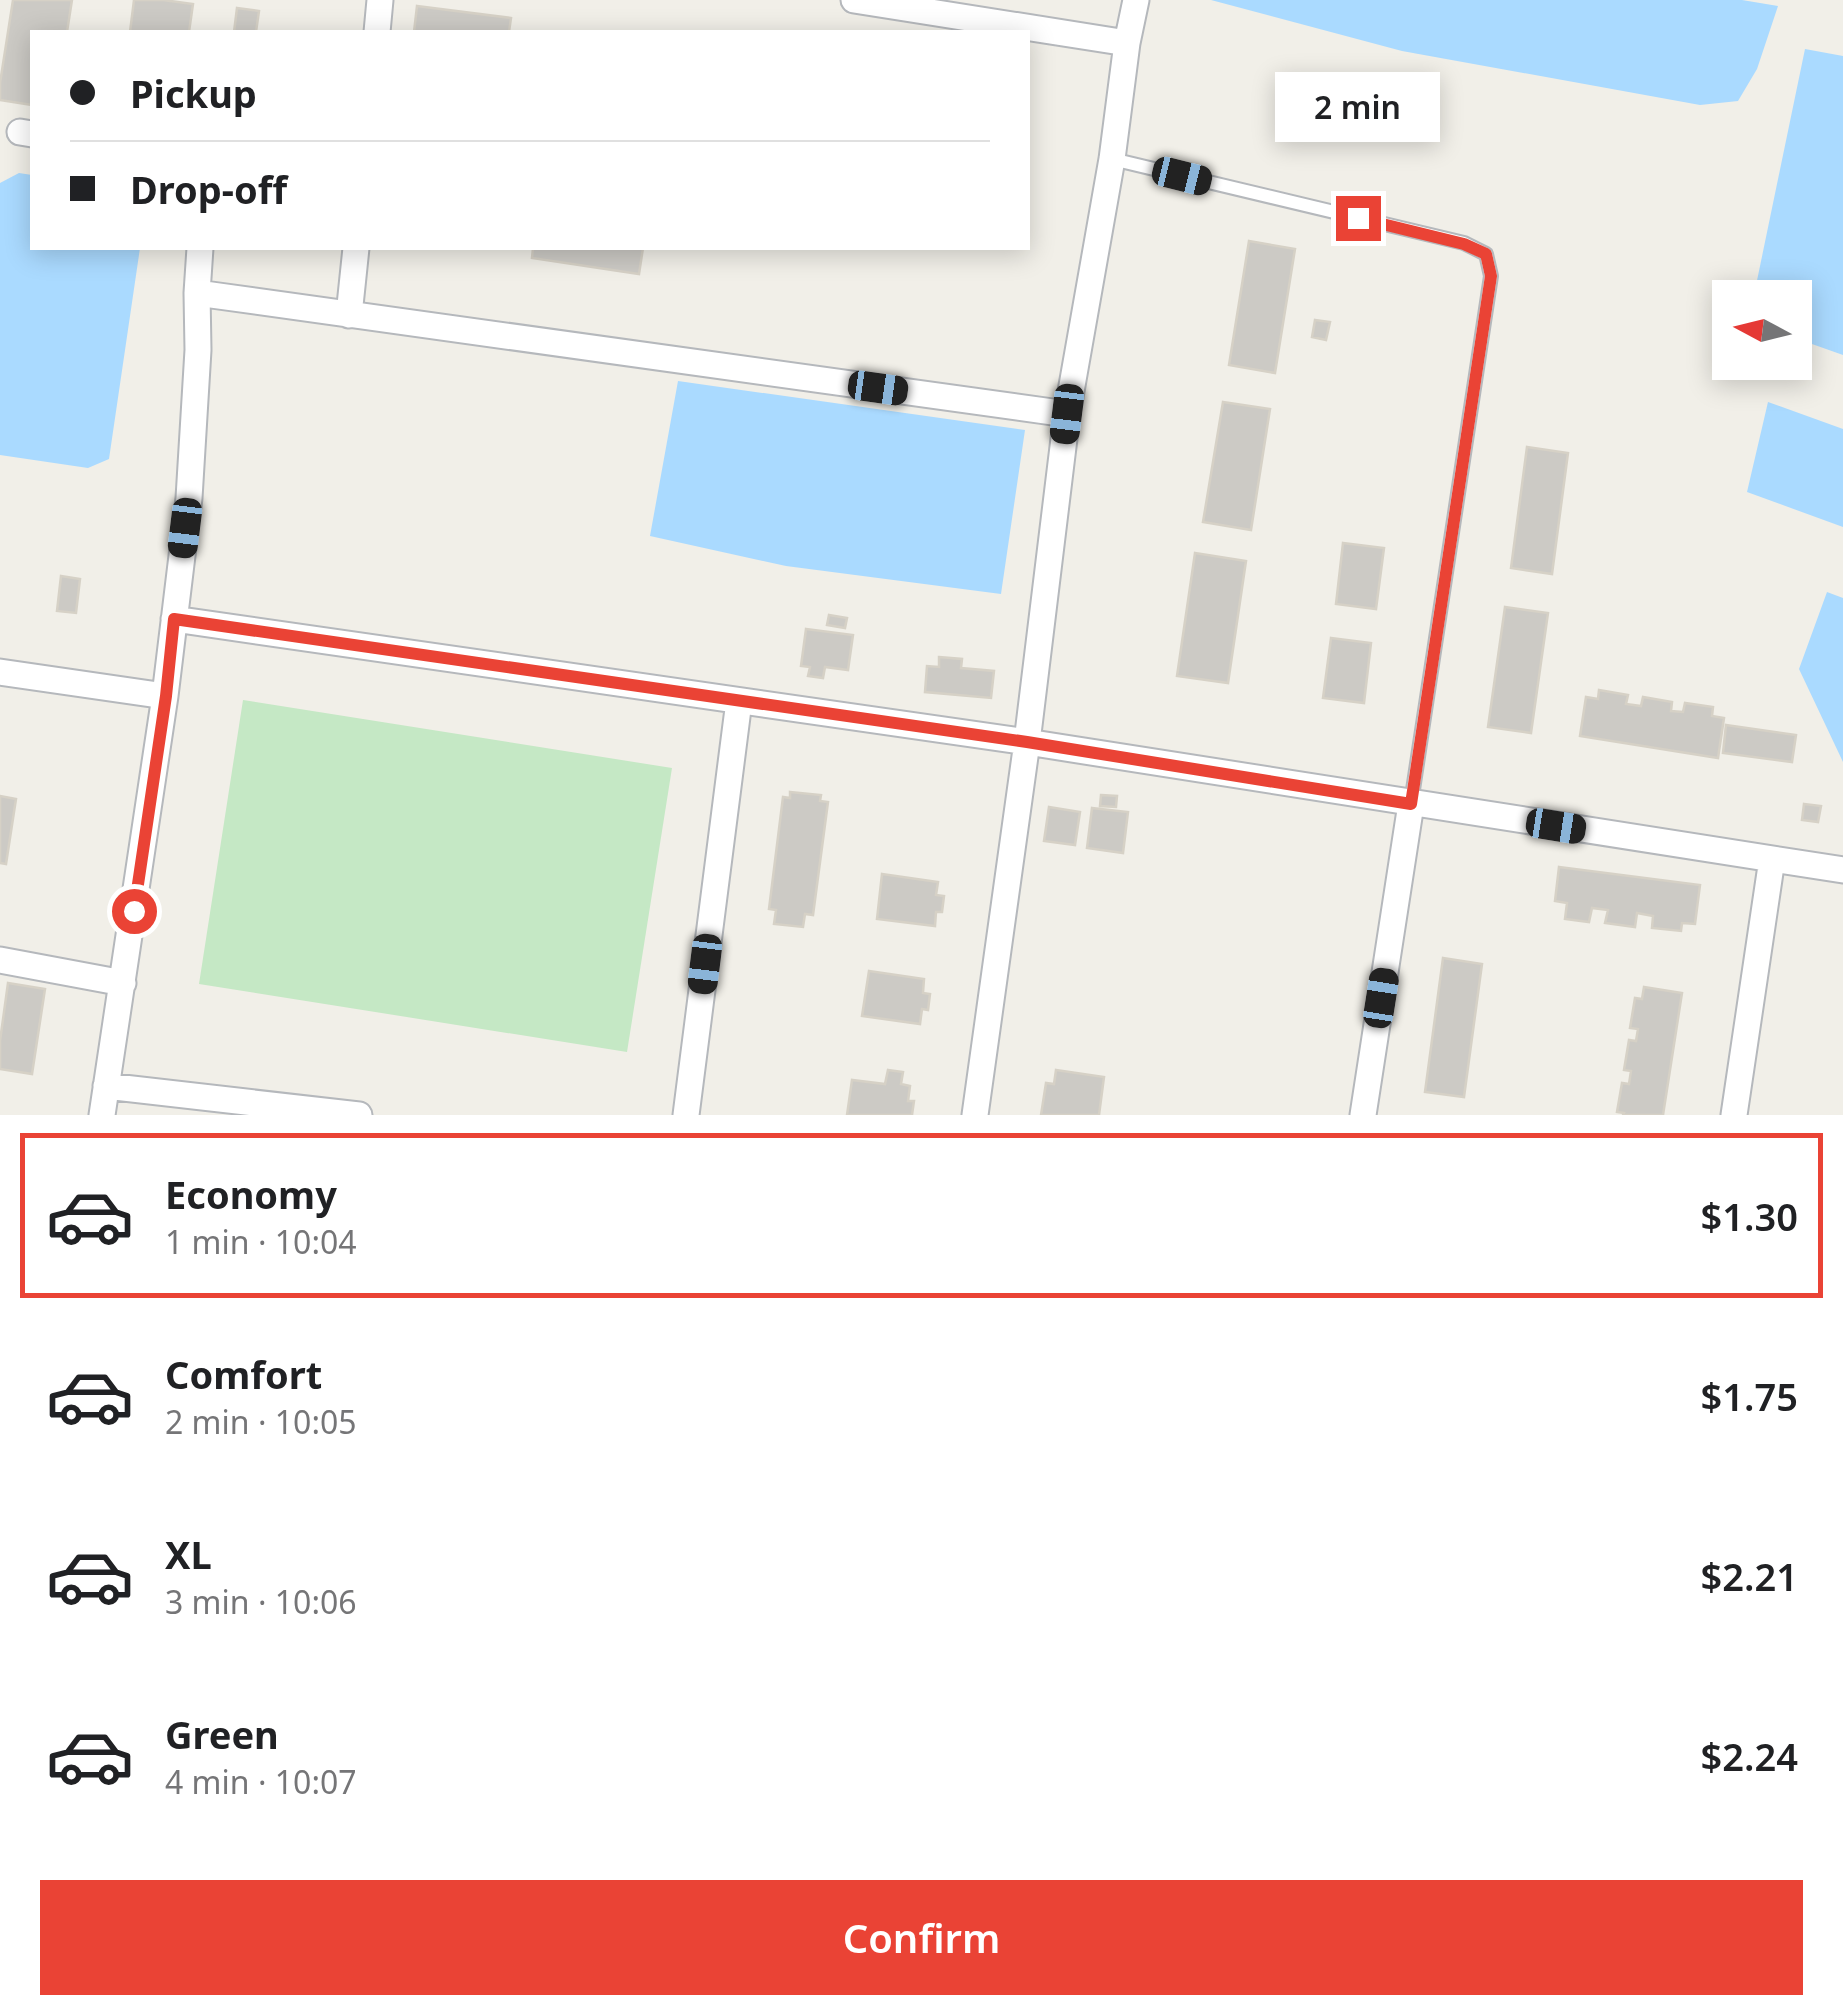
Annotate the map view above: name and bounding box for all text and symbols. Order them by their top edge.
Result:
text: Pickup [130,67,257,119]
callout: 2 min [1276,73,1440,143]
text: 2 min [1314,85,1401,128]
car [1149,154,1215,198]
text: Drop-off [130,163,287,215]
route end [1336,196,1381,241]
north arrow [1712,280,1812,380]
map controls [1712,280,1812,380]
car [846,369,910,407]
car [1048,382,1086,446]
car [166,496,204,560]
car [1524,806,1588,846]
route start [112,889,157,934]
car [686,932,724,996]
car [1361,966,1401,1030]
text: Economy [165,1168,337,1220]
icon: car [45,1171,135,1261]
text: $1.30 [1701,1190,1798,1242]
text: 1 min · 10:04 [165,1220,357,1263]
text: Comfort [165,1348,322,1400]
icon: car [45,1351,135,1441]
text: $1.75 [1701,1370,1798,1422]
text: 2 min · 10:05 [165,1400,357,1443]
text: XL [165,1528,212,1580]
icon: car [45,1531,135,1621]
text: $2.21 [1701,1550,1798,1602]
text: 3 min · 10:06 [165,1580,357,1623]
text: Green [165,1708,279,1760]
icon: car [45,1711,135,1801]
text: $2.24 [1701,1730,1798,1782]
text: 4 min · 10:07 [165,1760,357,1803]
button: Confirm [40,1880,1803,1995]

